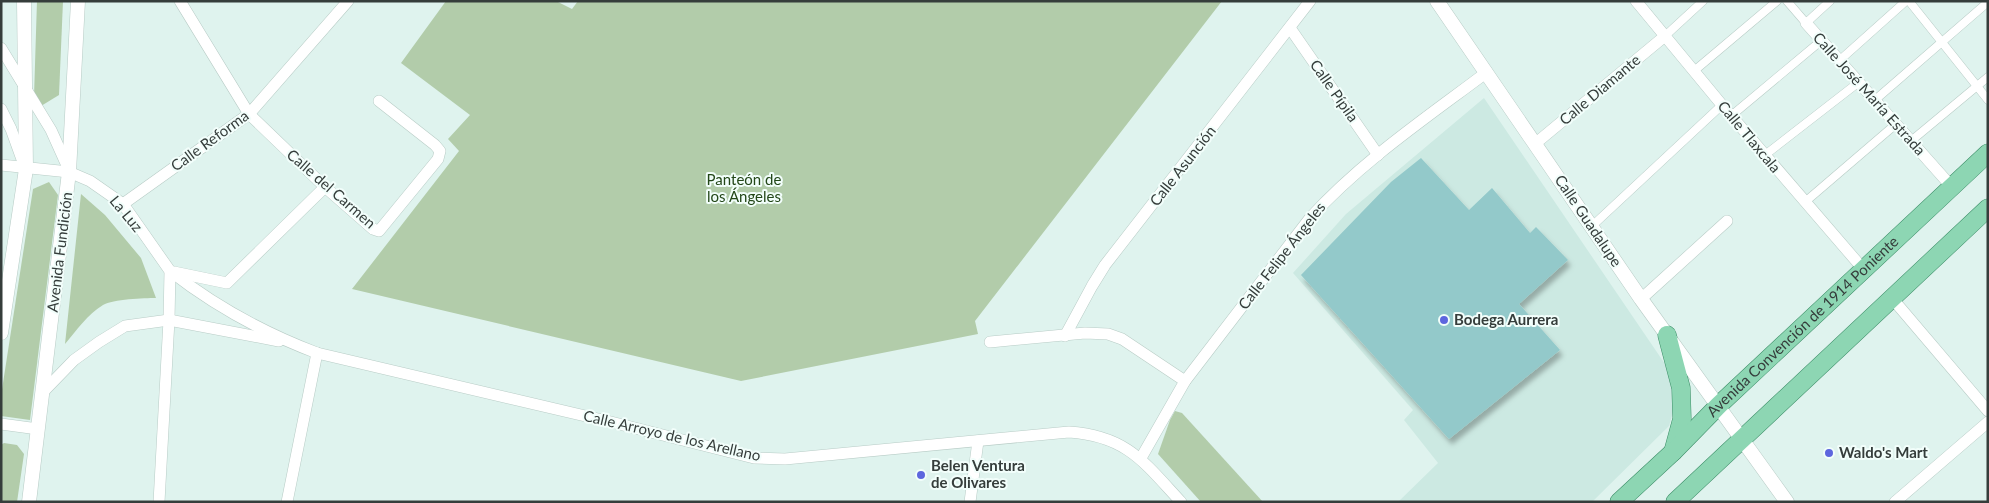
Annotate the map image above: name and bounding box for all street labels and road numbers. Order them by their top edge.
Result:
street label: Calle José María Estrada [1810,28,1930,159]
street label: Calle Diamante [1555,50,1643,128]
street label: Calle Pípila [1307,56,1363,125]
street label: Calle Tlaxcala [1714,97,1785,176]
street label: Calle Reforma [167,106,252,174]
street label: Calle Asunción [1145,122,1219,209]
street label: Calle del Carmen [284,145,380,232]
street label: Calle Guadalupe [1551,171,1626,270]
street label: Avenida Fundición [43,191,75,313]
street label: La Luz [107,192,147,235]
street label: Calle Felipe Ángeles [1234,198,1329,313]
street label: Avenida Convención de 1914 Poniente [1702,232,1902,420]
street label: Calle Arroyo de los Arellano [582,406,763,464]

